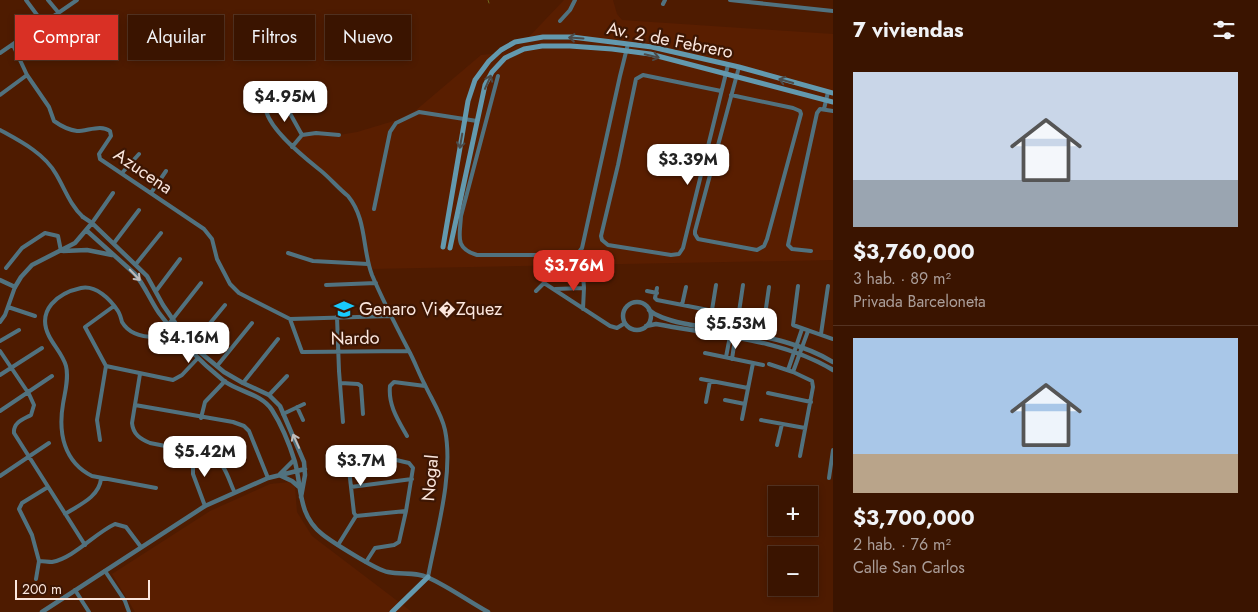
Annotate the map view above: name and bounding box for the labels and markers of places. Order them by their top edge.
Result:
pin: $4.95M [244,80,326,123]
pin: $3.39M [647,144,729,186]
pin: $3.76M [533,250,615,292]
place label: Genaro Vi�Zquez [359,296,503,322]
school or university icon: Genaro Vi�Zquez [333,298,355,320]
pin: $5.53M [695,308,777,350]
pin: $4.16M [148,322,230,364]
pin: $5.42M [164,436,246,478]
pin: $3.7M [326,444,396,487]

